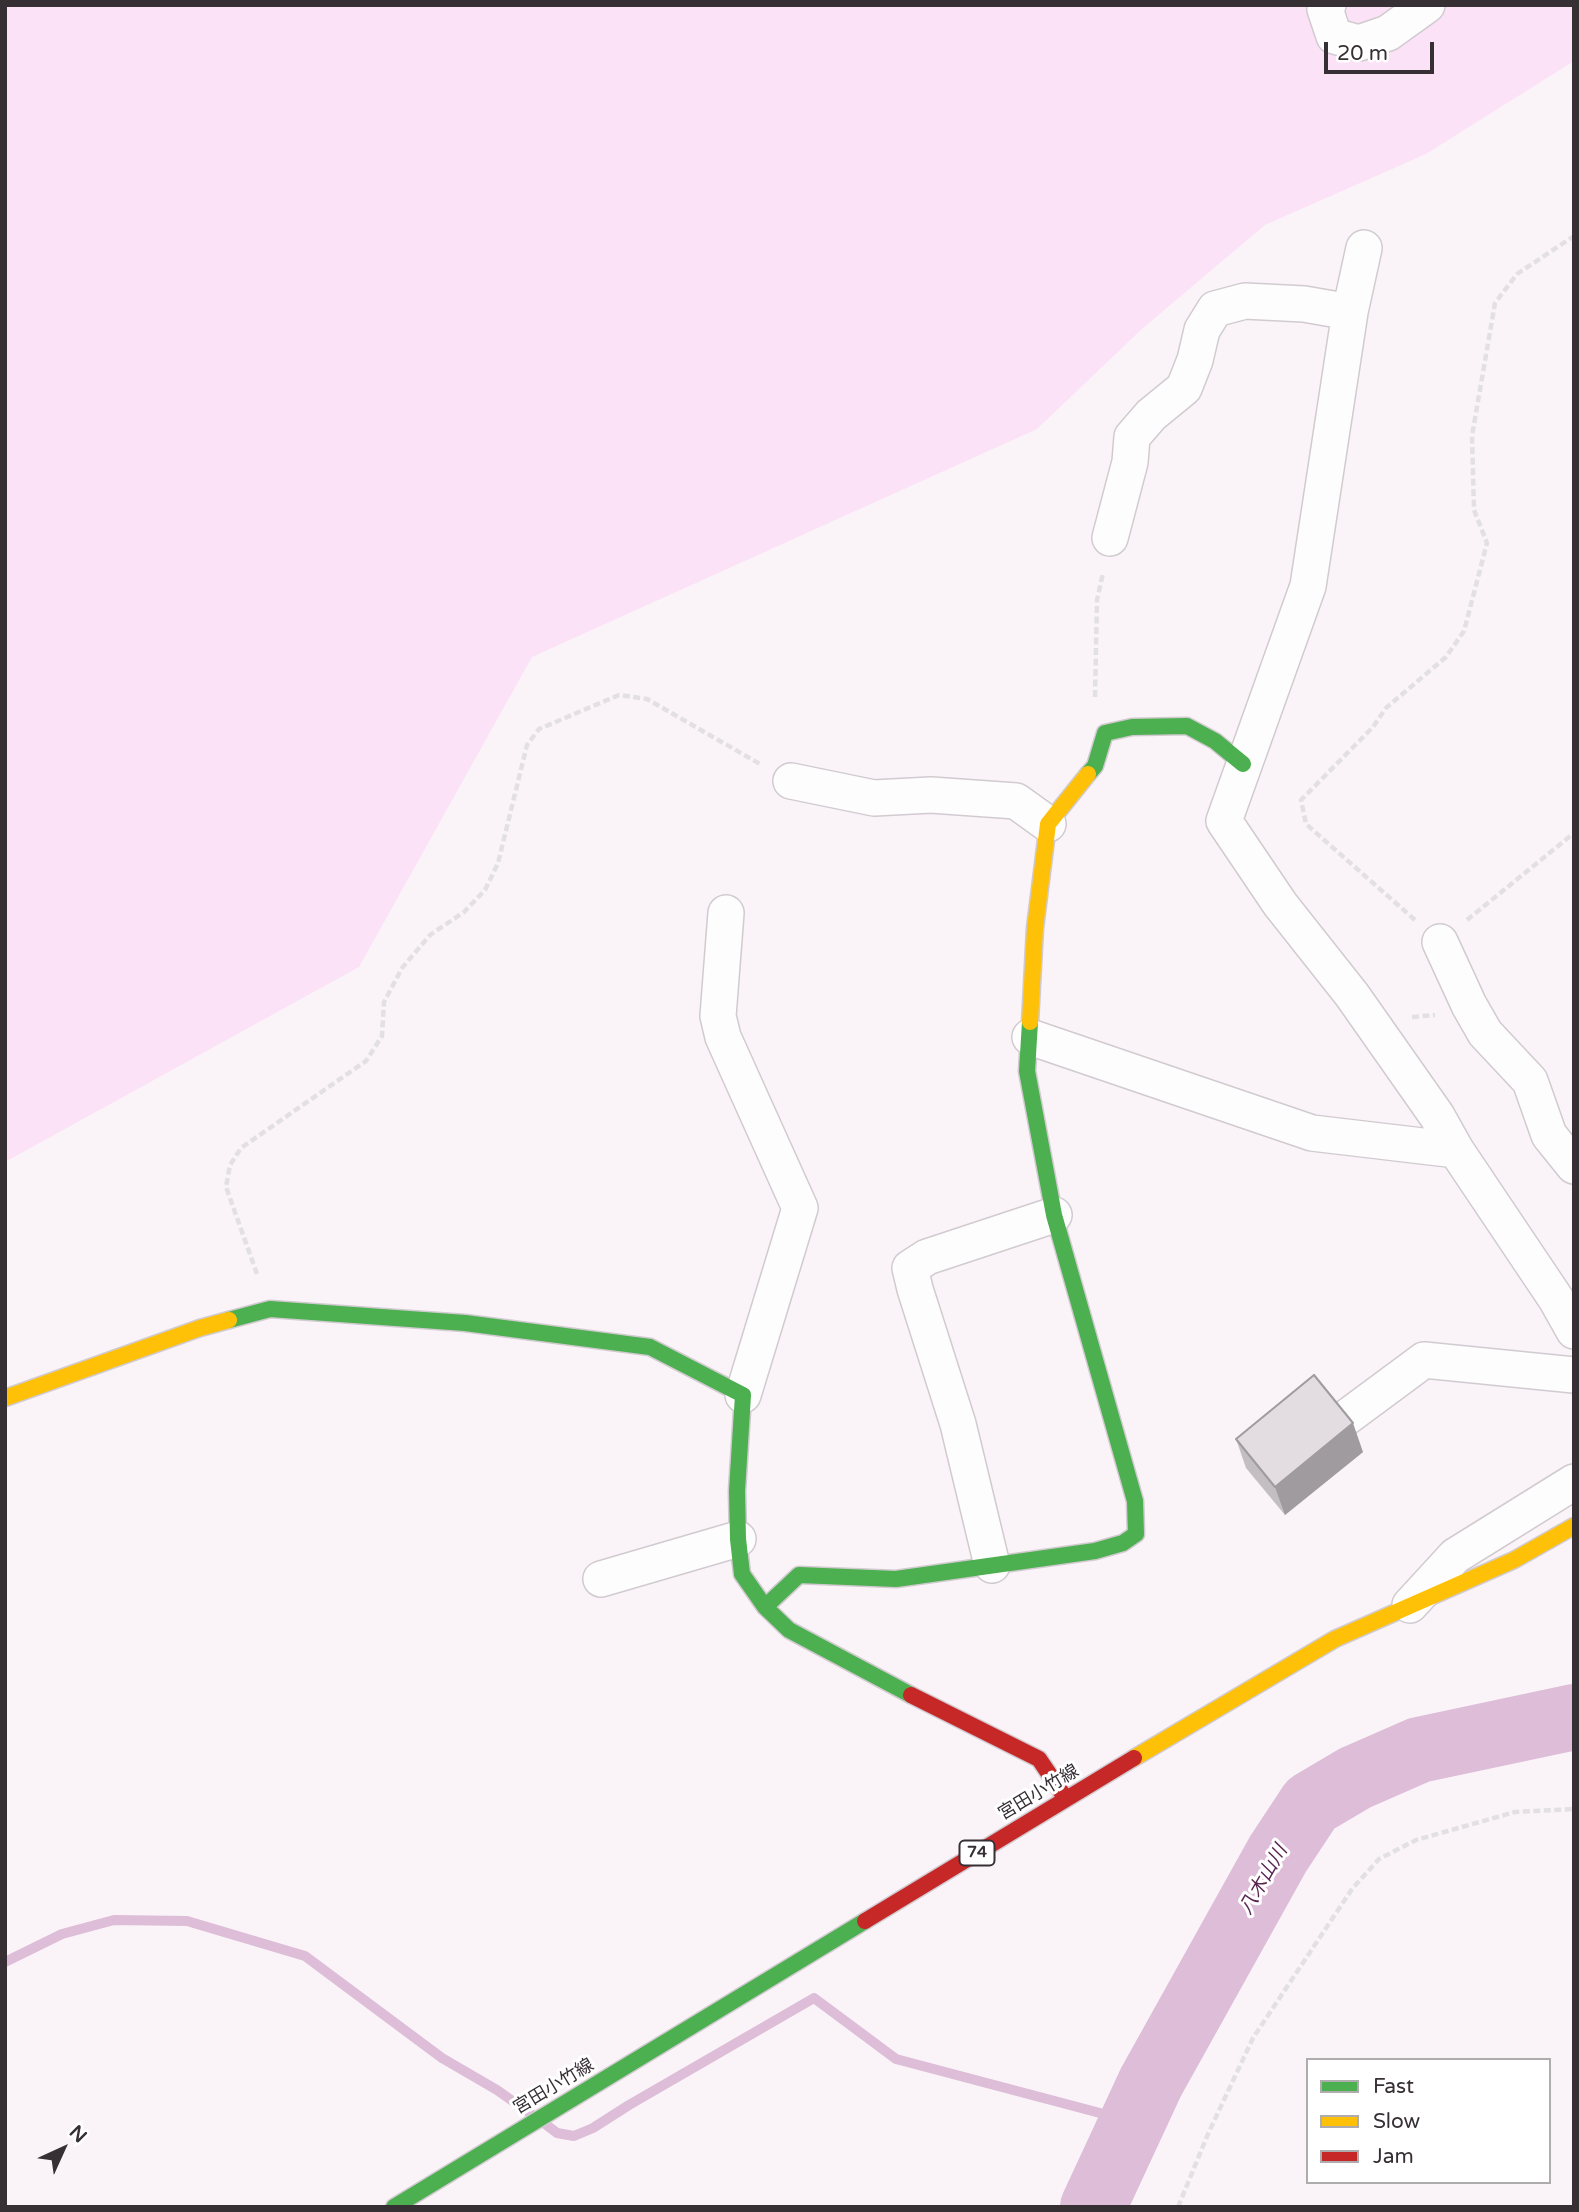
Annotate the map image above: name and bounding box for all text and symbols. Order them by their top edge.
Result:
scale bar [1327,28,1437,72]
text: 20 m [1337,41,1388,66]
street label: 宮田小竹線 [995,1761,1083,1825]
road number: 74 [960,1840,995,1866]
water label: 八木山川 [1235,1841,1293,1919]
street label: 宮田小竹線 [510,2055,598,2119]
legend [1306,2058,1551,2184]
text: Fast [1373,2074,1414,2099]
text: Slow [1373,2109,1420,2134]
north arrow [28,2114,98,2184]
text: N [65,2121,91,2147]
text: Jam [1373,2144,1414,2169]

